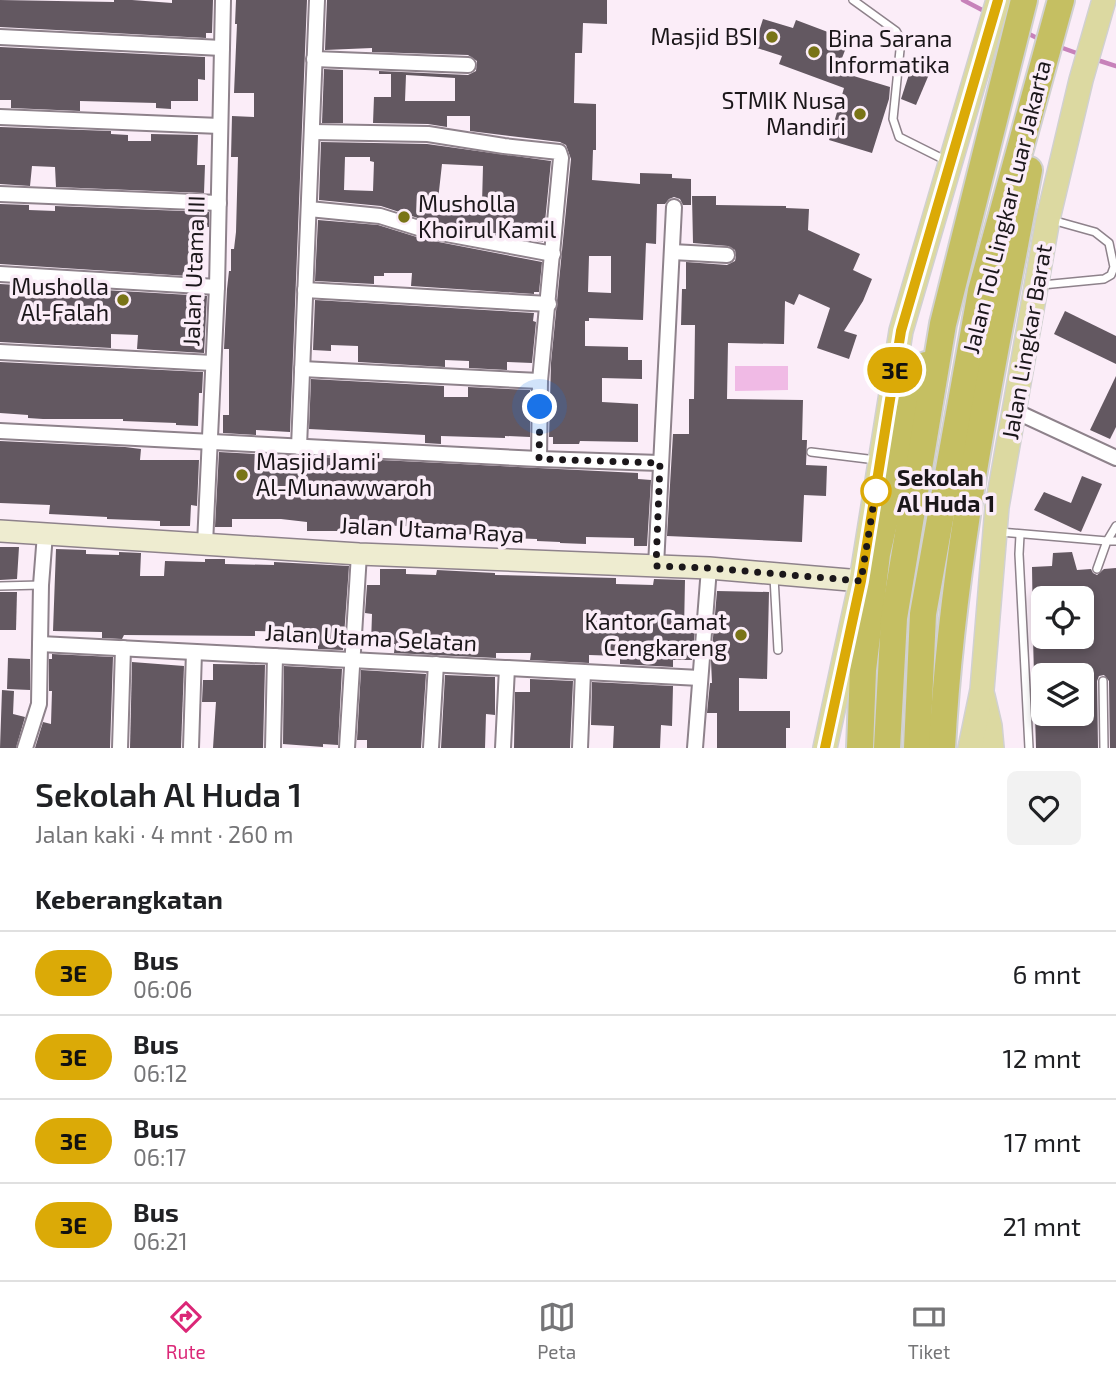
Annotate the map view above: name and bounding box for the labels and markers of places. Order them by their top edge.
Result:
place label: Masjid BSI [651,22,758,50]
place label: Bina Sarana Informatika [828,24,952,78]
marker: Masjid BSI [764,29,780,45]
marker: Bina Sarana Informatika [806,44,822,60]
place label: STMIK Nusa Mandiri [721,86,846,140]
marker: STMIK Nusa Mandiri [852,106,868,122]
place label: Musholla Khoirul Kamil [418,189,557,243]
marker: Musholla Khoirul Kamil [396,209,412,225]
place label: Musholla Al-Falah [11,272,109,326]
marker: Musholla Al-Falah [115,292,131,308]
place label: Masjid Jami' Al-Munawwaroh [256,447,432,501]
place label: Sekolah Al Huda 1 [897,463,995,517]
marker: Masjid Jami' Al-Munawwaroh [234,467,250,483]
marker: Sekolah Al Huda 1 [861,476,891,506]
place label: Kantor Camat Cengkareng [584,607,727,661]
marker: Kantor Camat Cengkareng [733,627,749,643]

